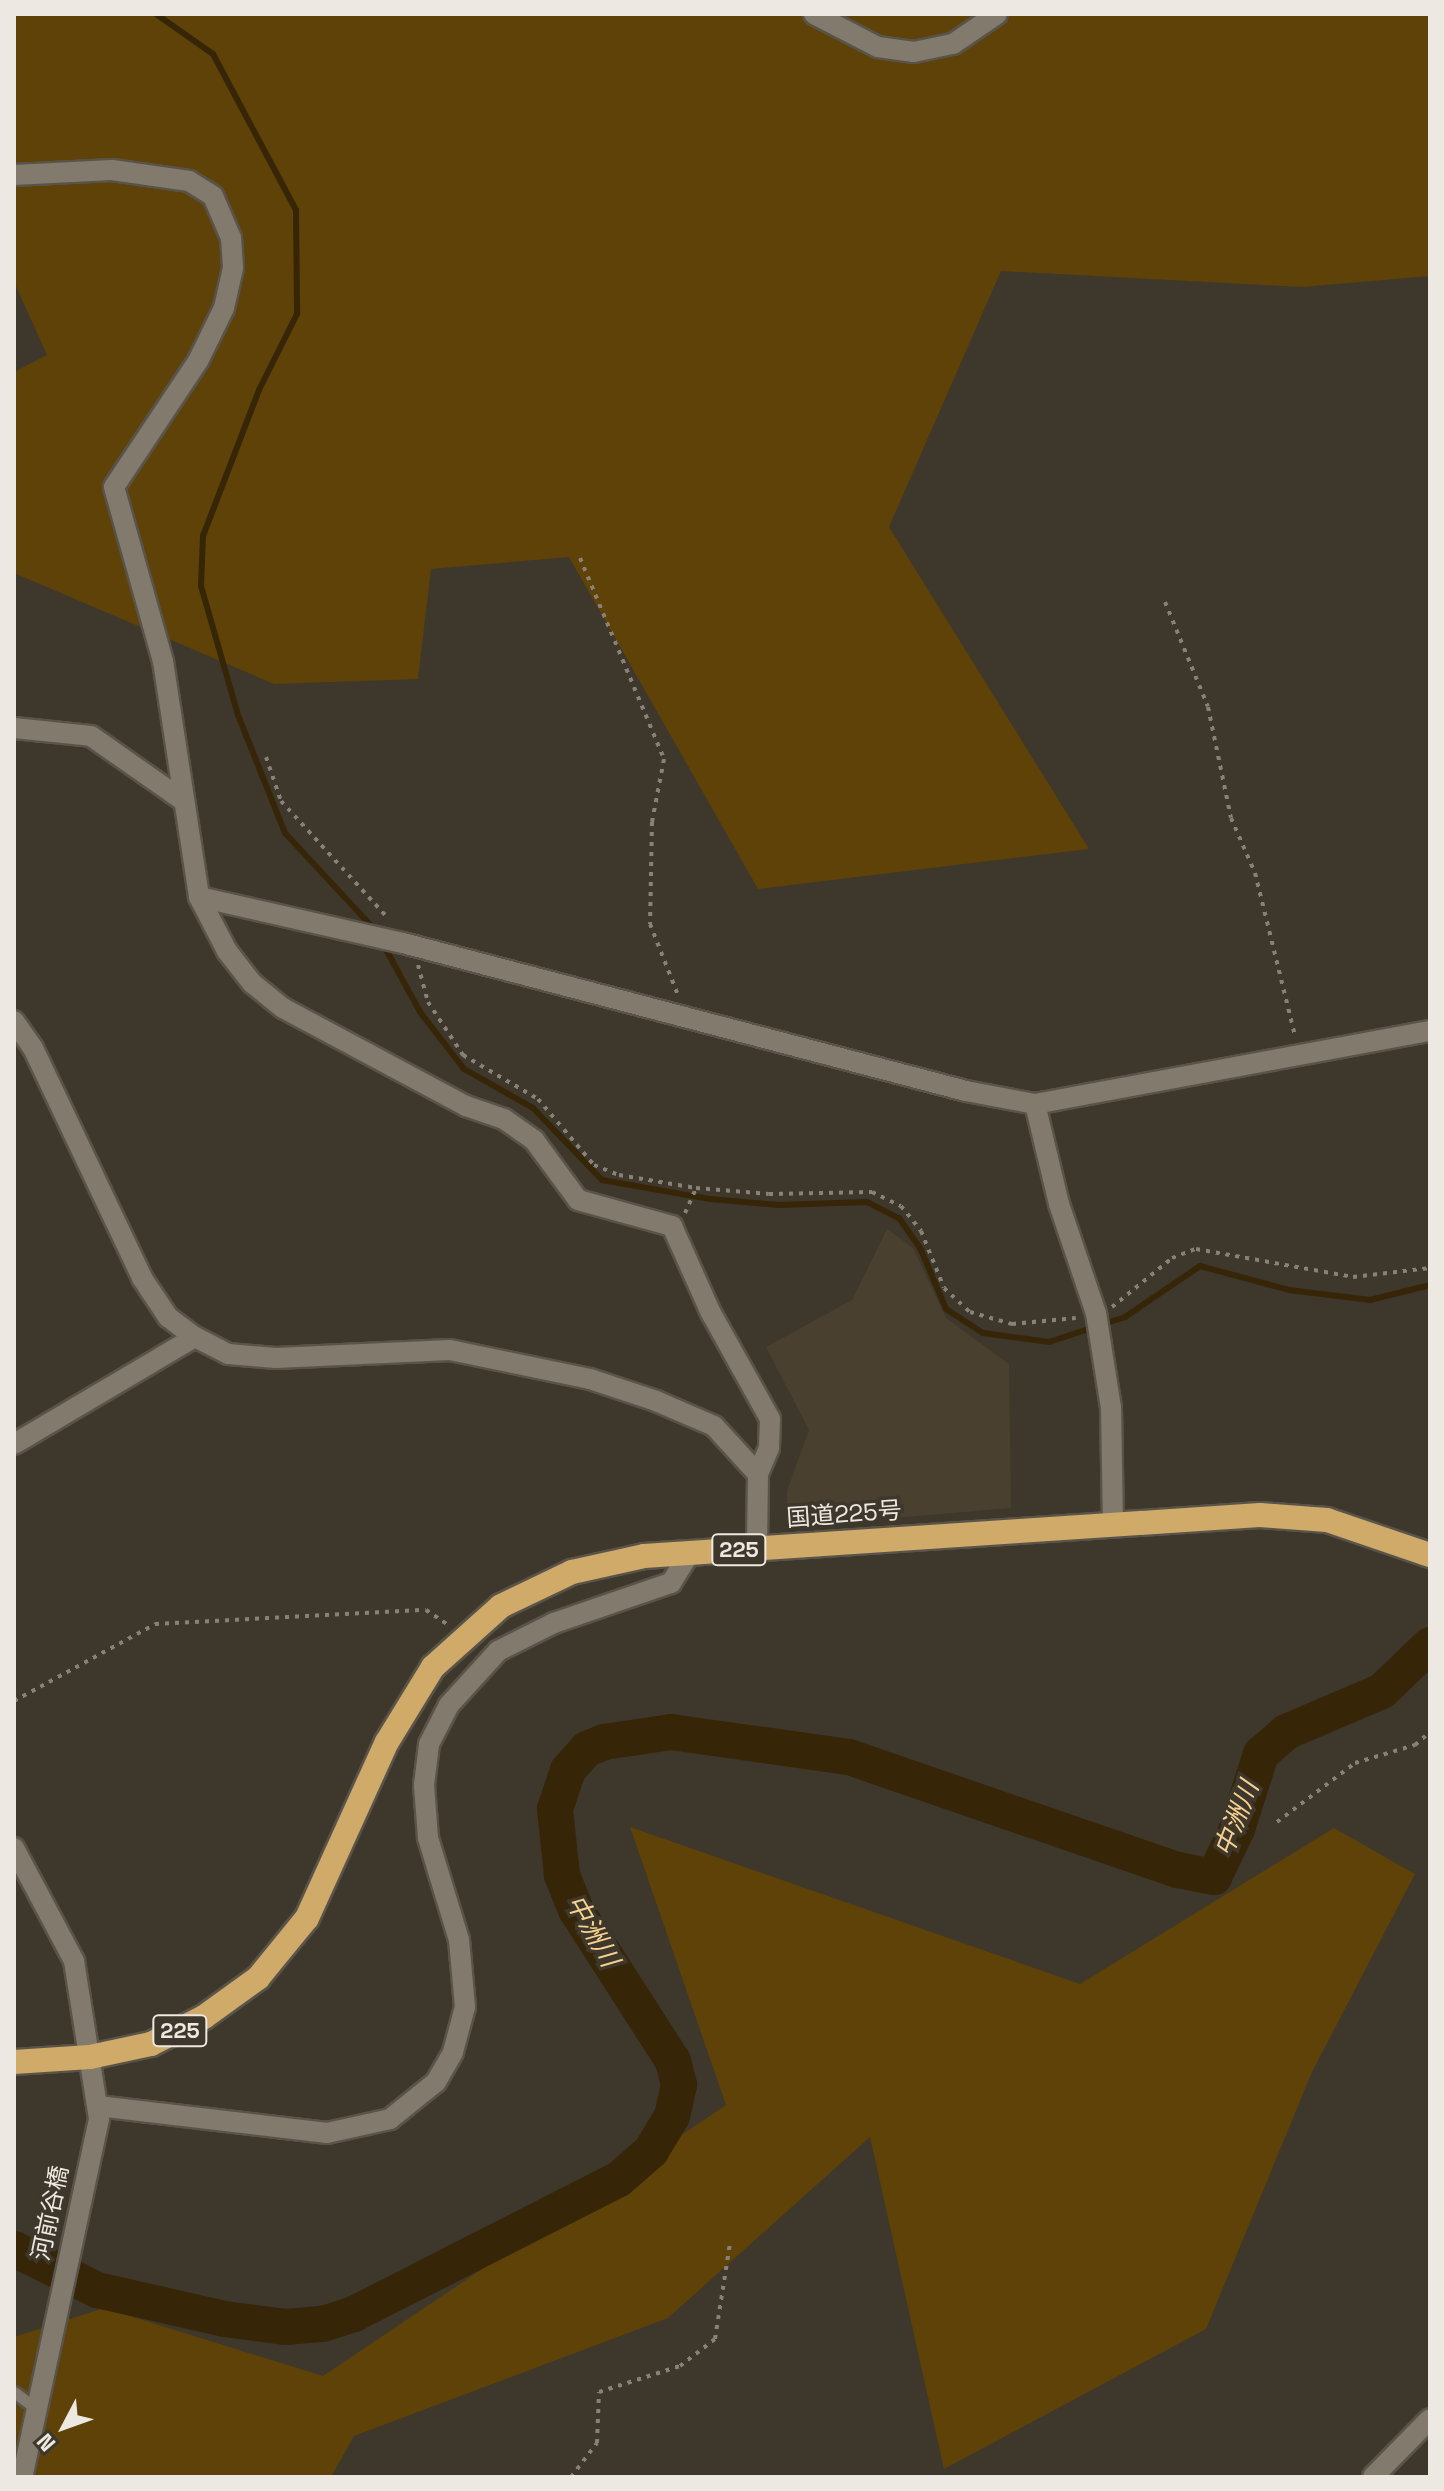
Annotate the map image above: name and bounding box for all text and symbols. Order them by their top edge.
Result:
street label: 国道225号 [785,1496,903,1532]
road number: 225 [711,1532,767,1568]
water label: 中洲川 [1208,1777,1266,1861]
water label: 中洲川 [559,1889,625,1973]
road number: 225 [152,2013,208,2049]
street label: 河前谷橋 [26,2163,74,2263]
north arrow [24,2387,104,2467]
text: N [30,2428,61,2457]

